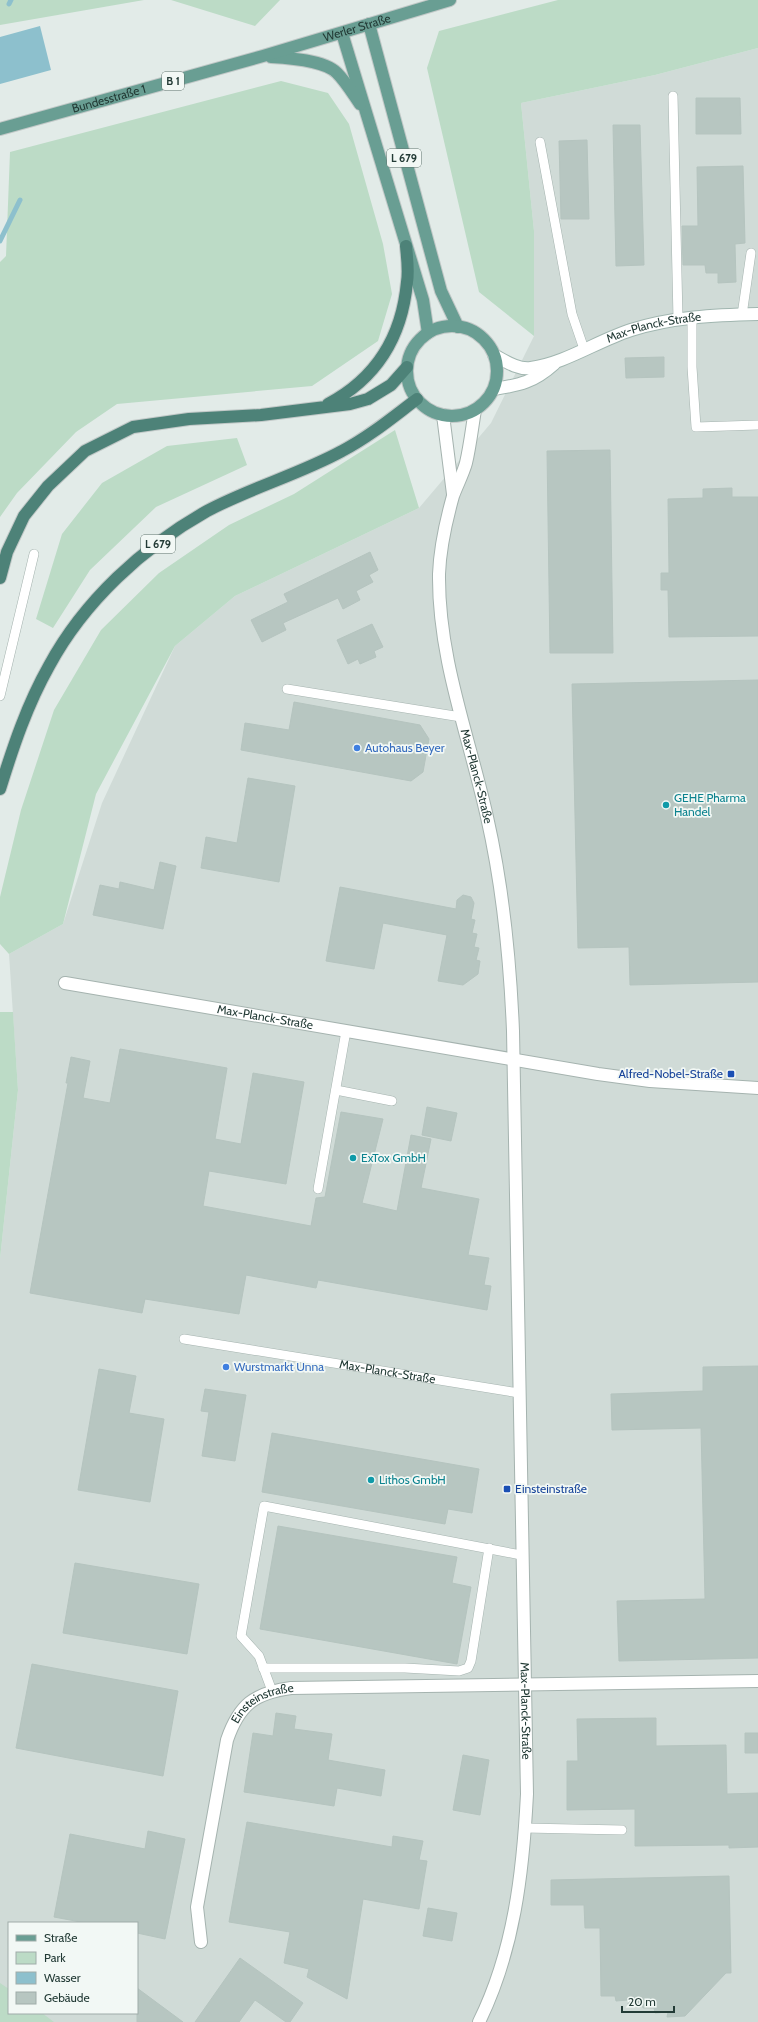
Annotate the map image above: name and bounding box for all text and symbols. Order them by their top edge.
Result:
street label: Werler Straße [321,10,392,45]
road number: B 1 [162,72,184,90]
street label: Bundesstraße 1 [70,81,147,116]
road number: L 679 [387,149,421,167]
street label: Max-Planck-Straße [604,309,702,346]
road number: L 679 [141,535,175,553]
street label: Max-Planck-Straße [458,727,496,825]
place label: Autohaus Beyer [365,740,445,755]
marker: Autohaus Beyer [352,743,362,753]
place label: GEHE Pharma Handel [674,790,746,819]
marker: GEHE Pharma Handel [661,800,671,810]
street label: Max-Planck-Straße [216,1001,314,1032]
place label: Alfred-Nobel-Straße [619,1066,723,1081]
marker: Alfred-Nobel-Straße [726,1069,736,1079]
place label: ExTox GmbH [361,1150,426,1165]
marker: ExTox GmbH [348,1153,358,1163]
street label: Max-Planck-Straße [338,1356,437,1386]
place label: Wurstmarkt Unna [234,1359,324,1374]
marker: Wurstmarkt Unna [221,1362,231,1372]
place label: Lithos GmbH [379,1472,446,1487]
marker: Lithos GmbH [366,1475,376,1485]
place label: Einsteinstraße [515,1481,587,1496]
marker: Einsteinstraße [502,1484,512,1494]
street label: Max-Planck-Straße [518,1662,534,1760]
street label: Einsteinstraße [227,1680,294,1726]
legend [8,1922,138,2014]
text: Straße [44,1930,77,1945]
text: Park [44,1950,66,1965]
text: Wasser [44,1970,81,1985]
scale bar [622,1988,674,2014]
text: Gebäude [44,1990,90,2005]
text: 20 m [628,1994,656,2009]

